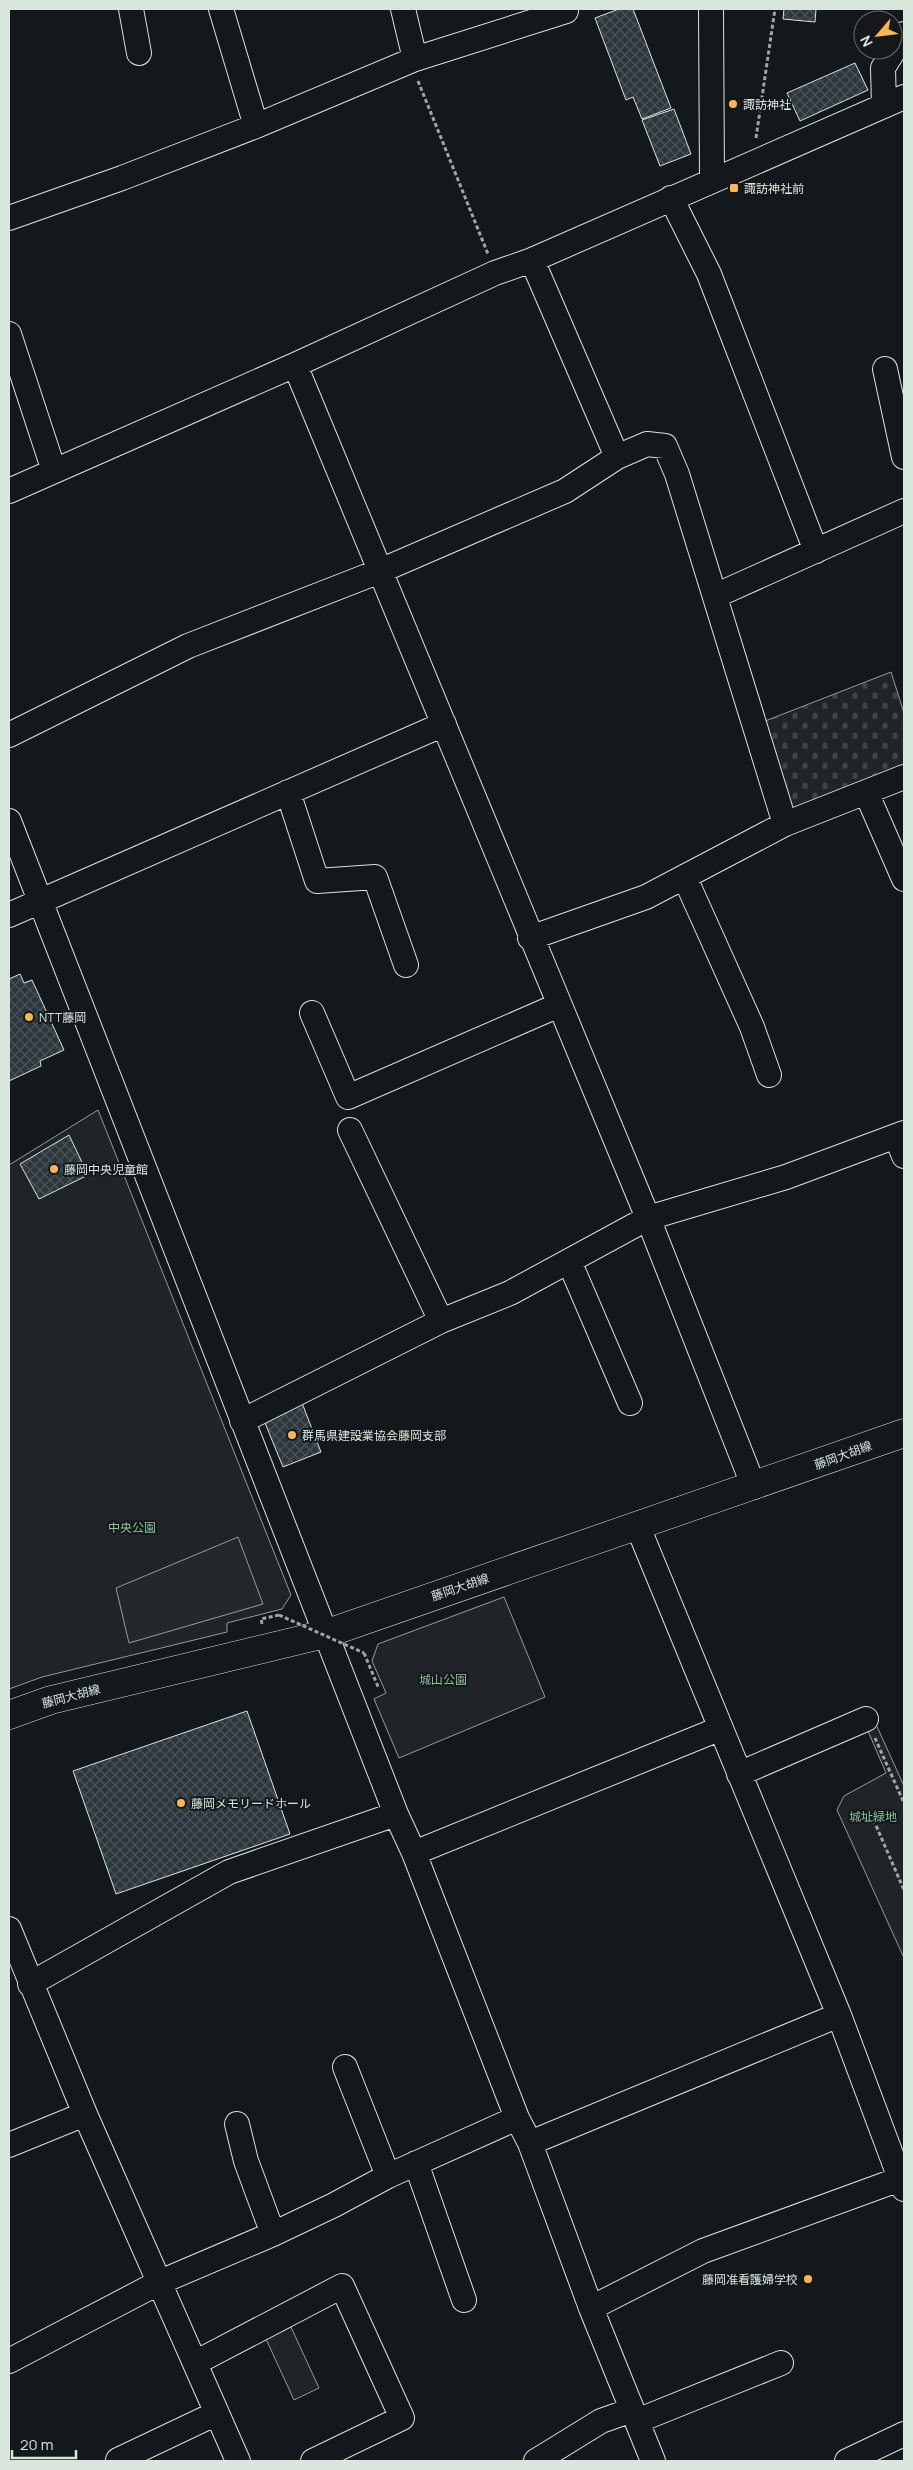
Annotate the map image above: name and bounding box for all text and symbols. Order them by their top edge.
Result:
north arrow [853,10,903,60]
text: N [855,32,877,50]
place label: 諏訪神社 [743,96,791,113]
marker: 諏訪神社 [727,98,739,110]
place label: 諏訪神社前 [744,180,804,197]
marker: 諏訪神社前 [728,182,740,194]
place label: NTT藤岡 [39,1009,86,1026]
marker: NTT藤岡 [23,1011,35,1023]
place label: 藤岡中央児童館 [64,1161,148,1178]
marker: 藤岡中央児童館 [48,1163,60,1175]
place label: 群馬県建設業協会藤岡支部 [302,1427,446,1444]
marker: 群馬県建設業協会藤岡支部 [286,1429,298,1441]
street label: 藤岡大胡線 [812,1437,874,1473]
park label: 中央公園 [108,1519,156,1536]
street label: 藤岡大胡線 [429,1569,491,1605]
park label: 城山公園 [419,1671,467,1688]
street label: 藤岡大胡線 [40,1680,102,1712]
place label: 藤岡メモリードホール [191,1795,311,1812]
marker: 藤岡メモリードホール [175,1797,187,1809]
park label: 城址緑地 [849,1808,897,1825]
place label: 藤岡准看護婦学校 [702,2271,798,2288]
marker: 藤岡准看護婦学校 [802,2273,814,2285]
scale bar [12,2428,76,2460]
text: 20 m [20,2434,53,2455]

